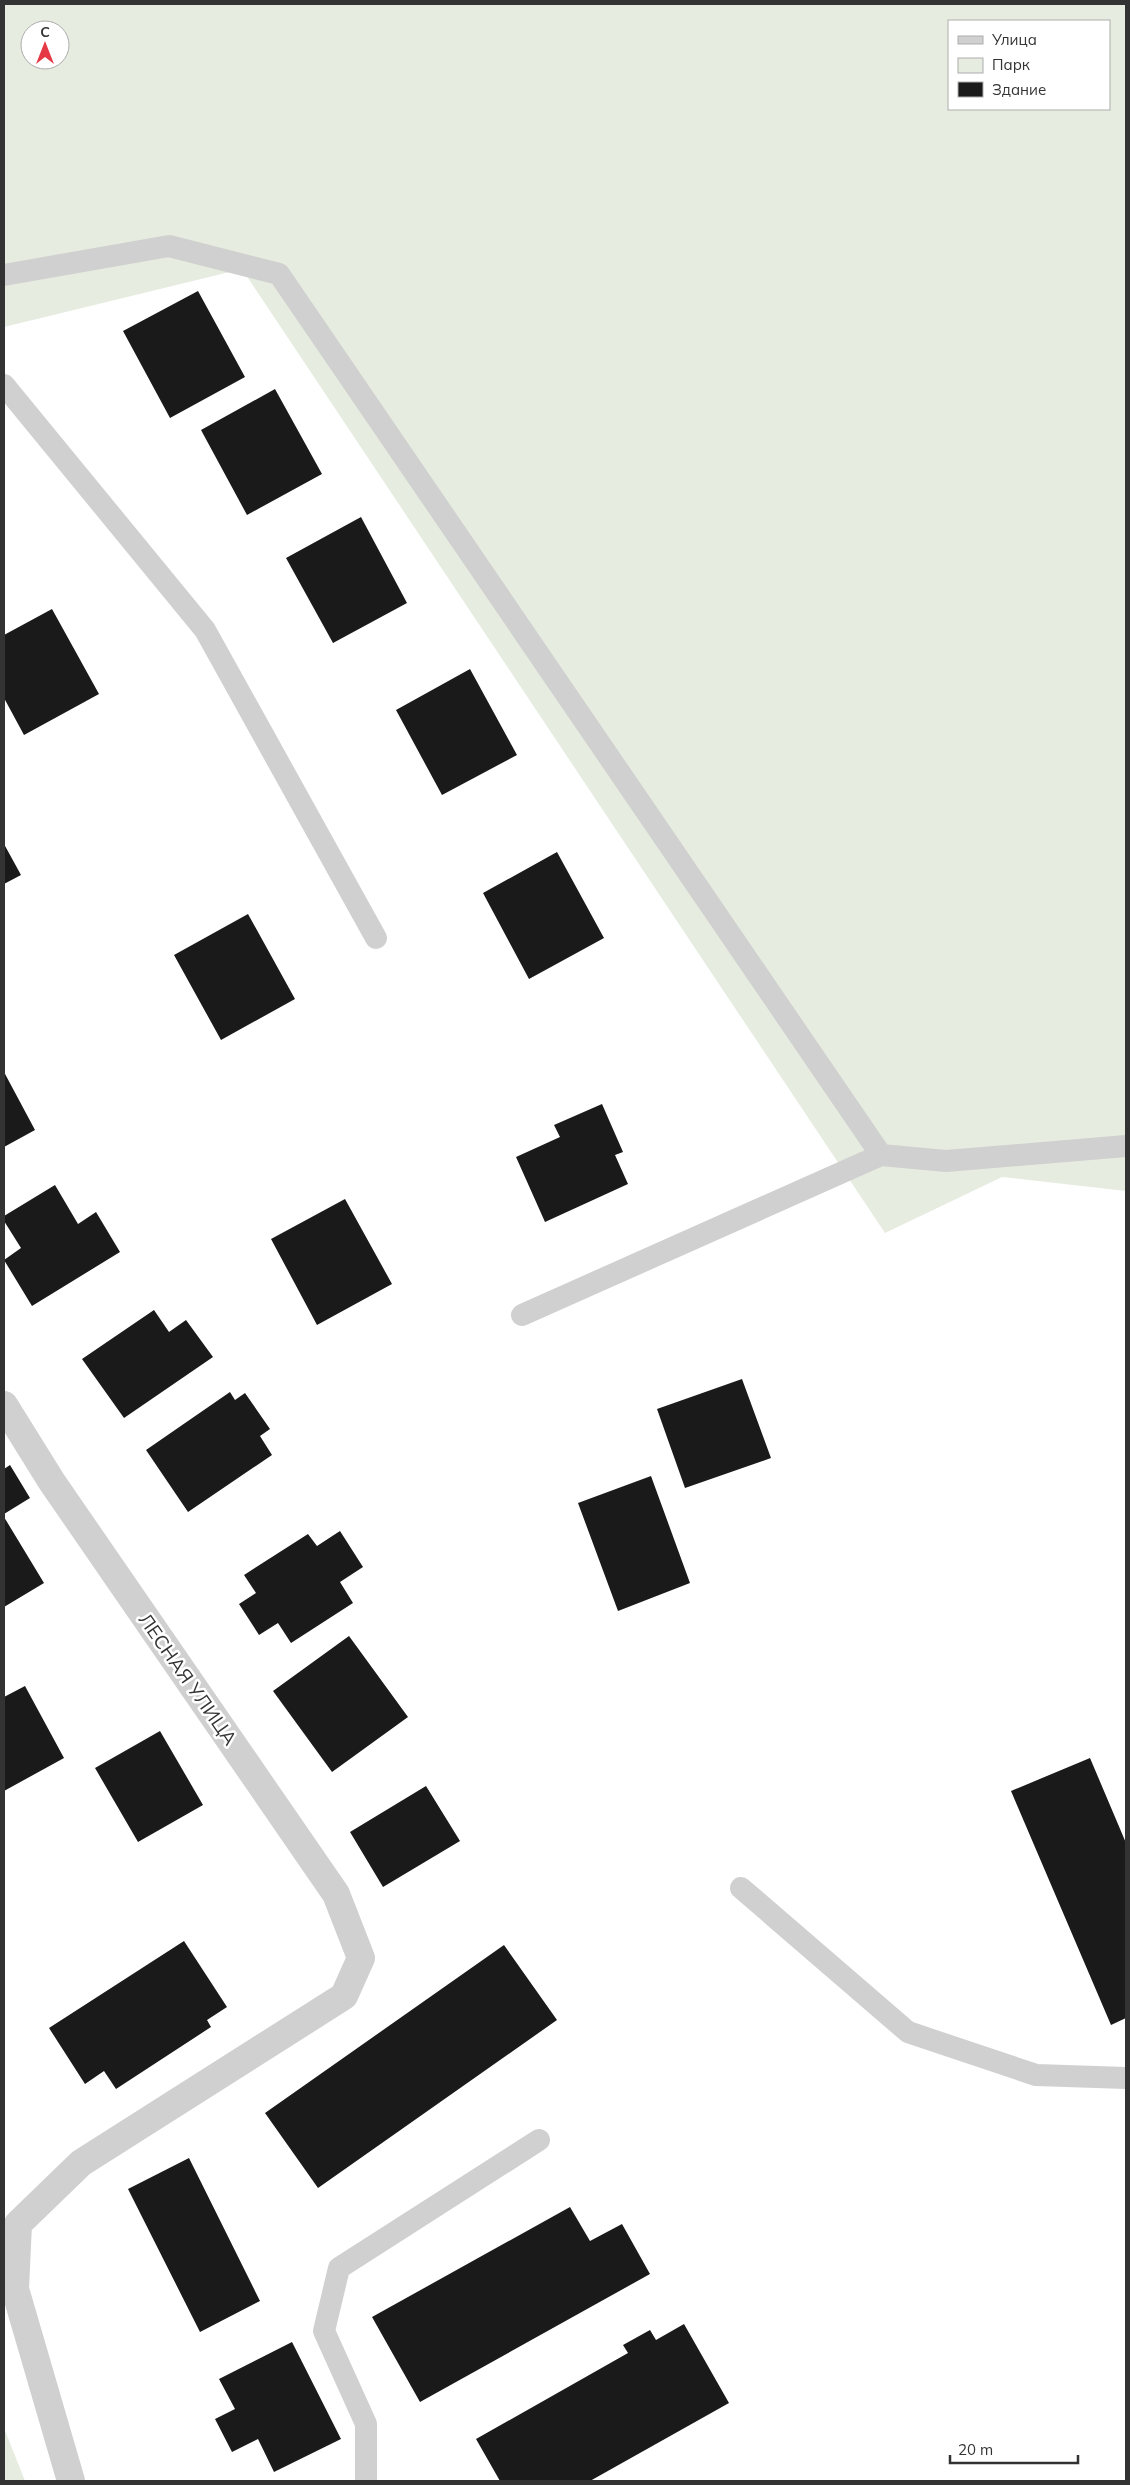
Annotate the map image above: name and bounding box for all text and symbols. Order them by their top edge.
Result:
north arrow [20,20,70,70]
legend [948,20,1110,110]
text: С [40,23,50,41]
text: Улица [991,30,1037,49]
text: Парк [992,55,1031,74]
text: Здание [992,80,1046,99]
street label: ЛЕСНАЯ УЛИЦА [134,1608,242,1750]
scale bar [950,2432,1078,2464]
text: 20 m [958,2440,993,2459]

